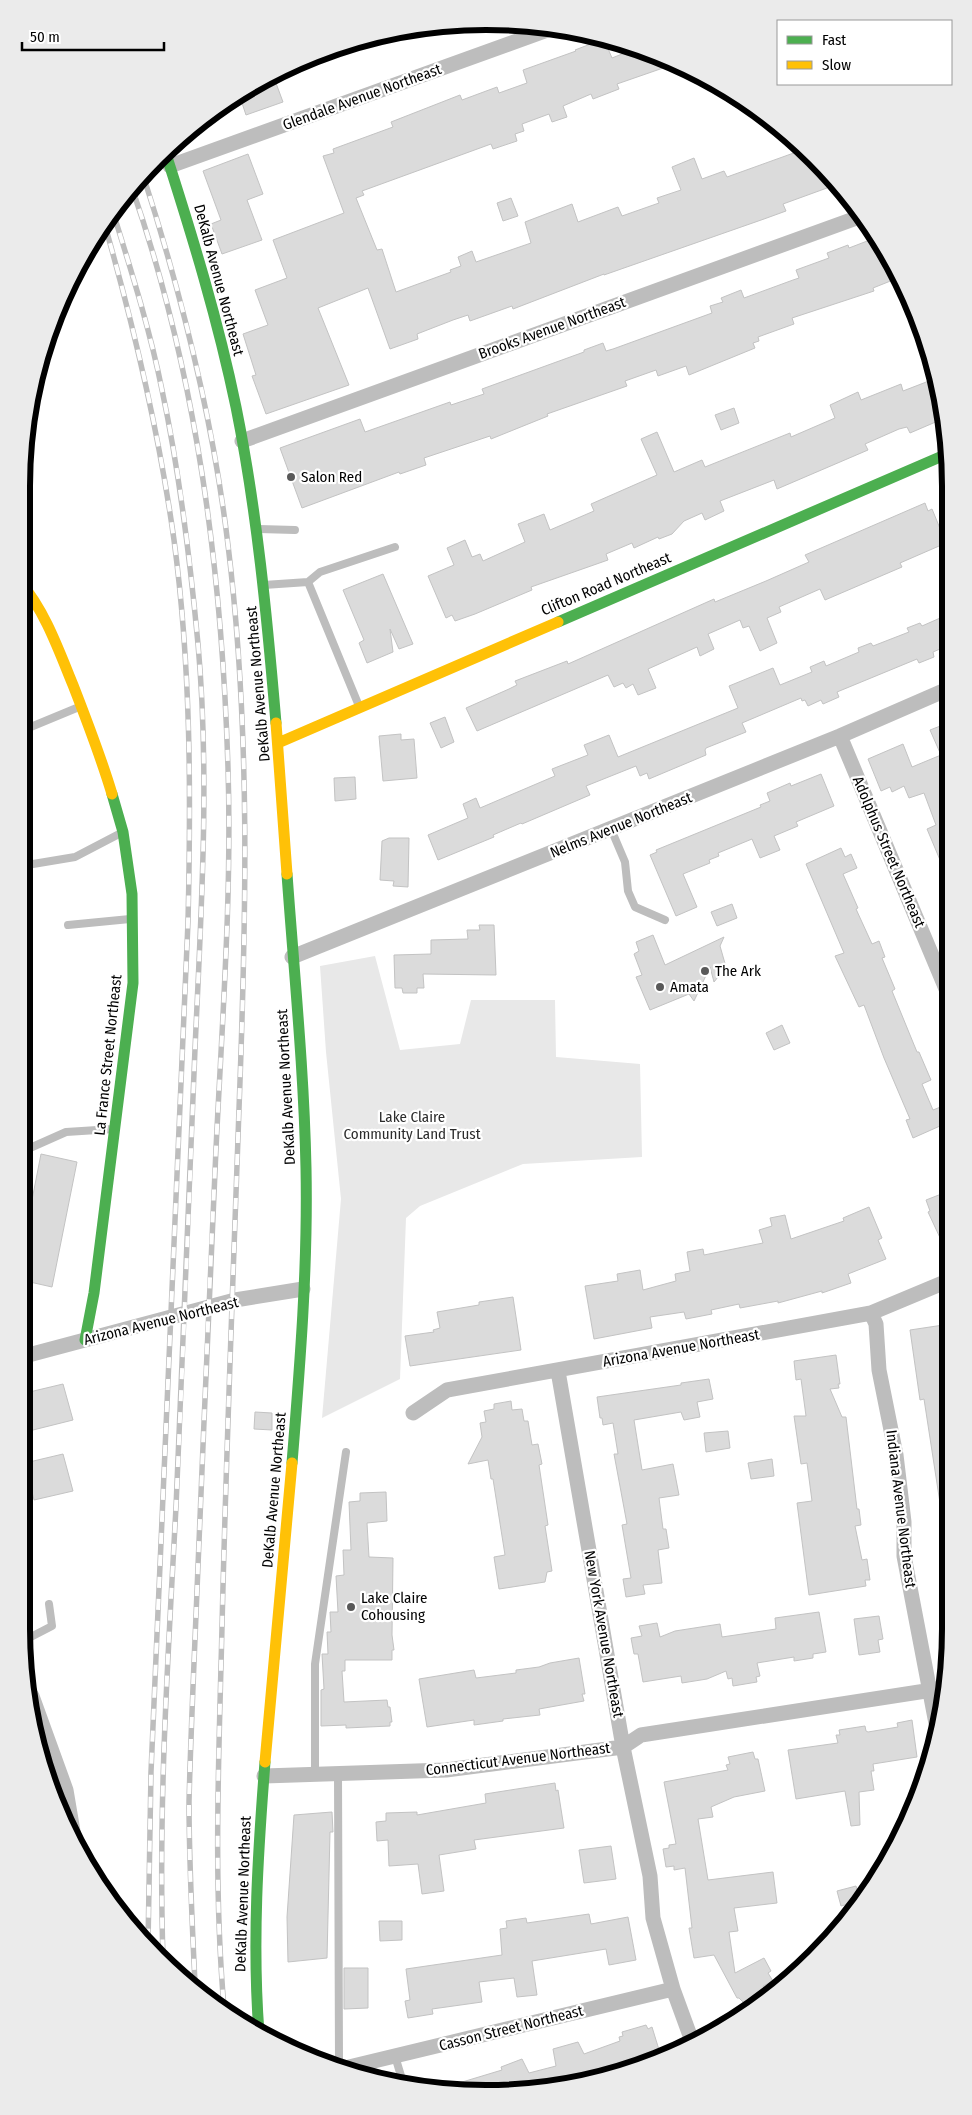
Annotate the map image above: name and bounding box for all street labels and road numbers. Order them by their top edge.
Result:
street label: Glendale Avenue Northeast [280,60,444,134]
street label: DeKalb Avenue Northeast [190,202,248,358]
street label: Brooks Avenue Northeast [476,293,628,363]
street label: Clifton Road Northeast [538,548,674,619]
street label: DeKalb Avenue Northeast [242,605,274,763]
street label: Adolphus Street Northeast [849,774,929,930]
street label: Nelms Avenue Northeast [547,788,695,862]
street label: La France Street Northeast [91,973,125,1136]
street label: DeKalb Avenue Northeast [273,1008,299,1165]
street label: Arizona Avenue Northeast [82,1293,240,1349]
street label: Arizona Avenue Northeast [601,1325,761,1371]
street label: DeKalb Avenue Northeast [258,1411,290,1569]
street label: Indiana Avenue Northeast [882,1429,920,1589]
street label: New York Avenue Northeast [580,1549,628,1719]
street label: Connecticut Avenue Northeast [425,1739,611,1779]
street label: DeKalb Avenue Northeast [231,1816,255,1972]
street label: Casson Street Northeast [437,2001,585,2055]

